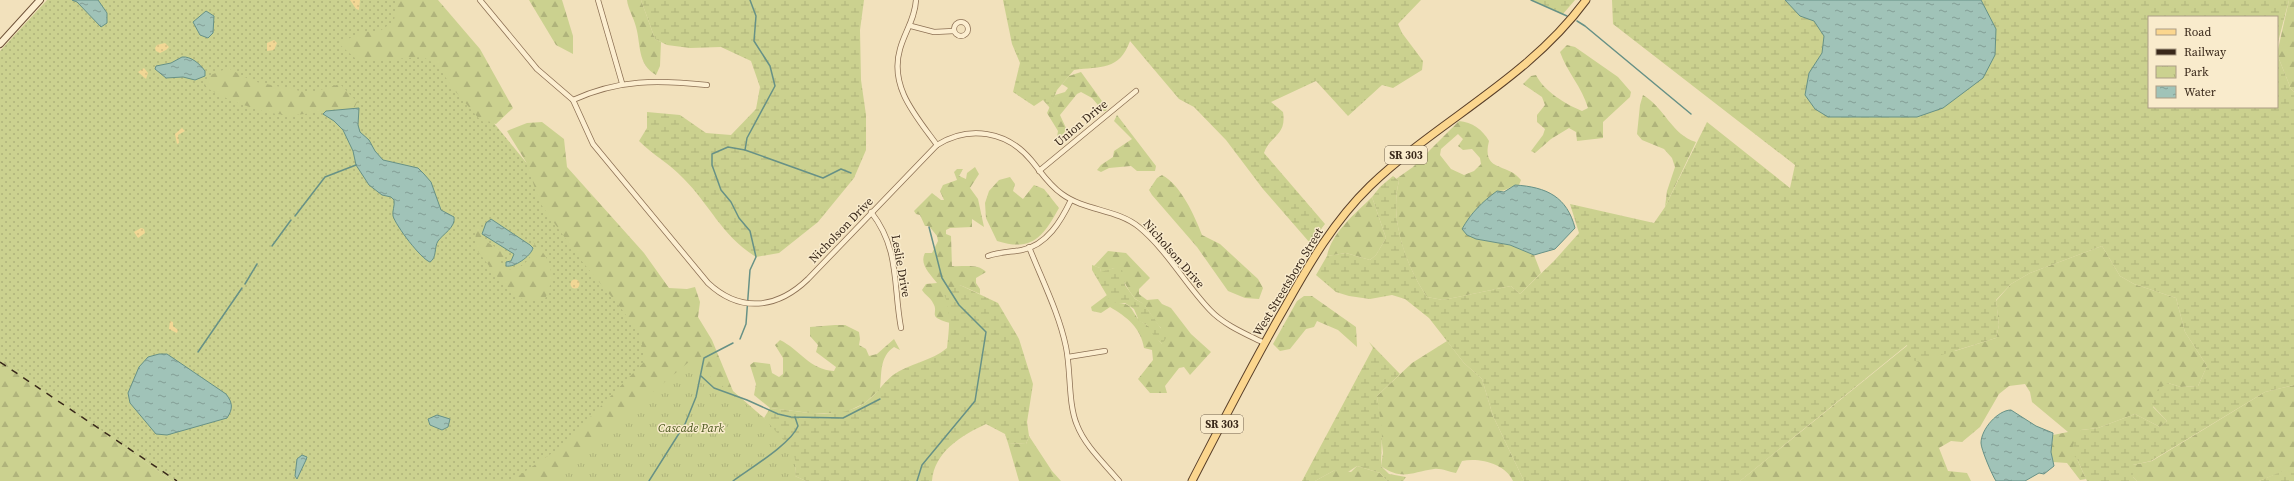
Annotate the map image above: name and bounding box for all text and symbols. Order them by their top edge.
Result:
legend [2148,16,2278,108]
text: Road [2184,24,2211,40]
text: Railway [2184,44,2227,60]
text: Park [2184,64,2209,80]
text: Water [2184,84,2216,100]
street label: Union Drive [1051,96,1111,150]
road number: SR 303 [1385,146,1427,164]
street label: Nicholson Drive [805,193,877,267]
street label: Nicholson Drive [1140,216,1208,292]
street label: West Streetsboro Street [1249,225,1327,339]
street label: Leslie Drive [888,233,914,299]
road number: SR 303 [1201,415,1243,433]
park label: Cascade Park [658,420,724,436]

